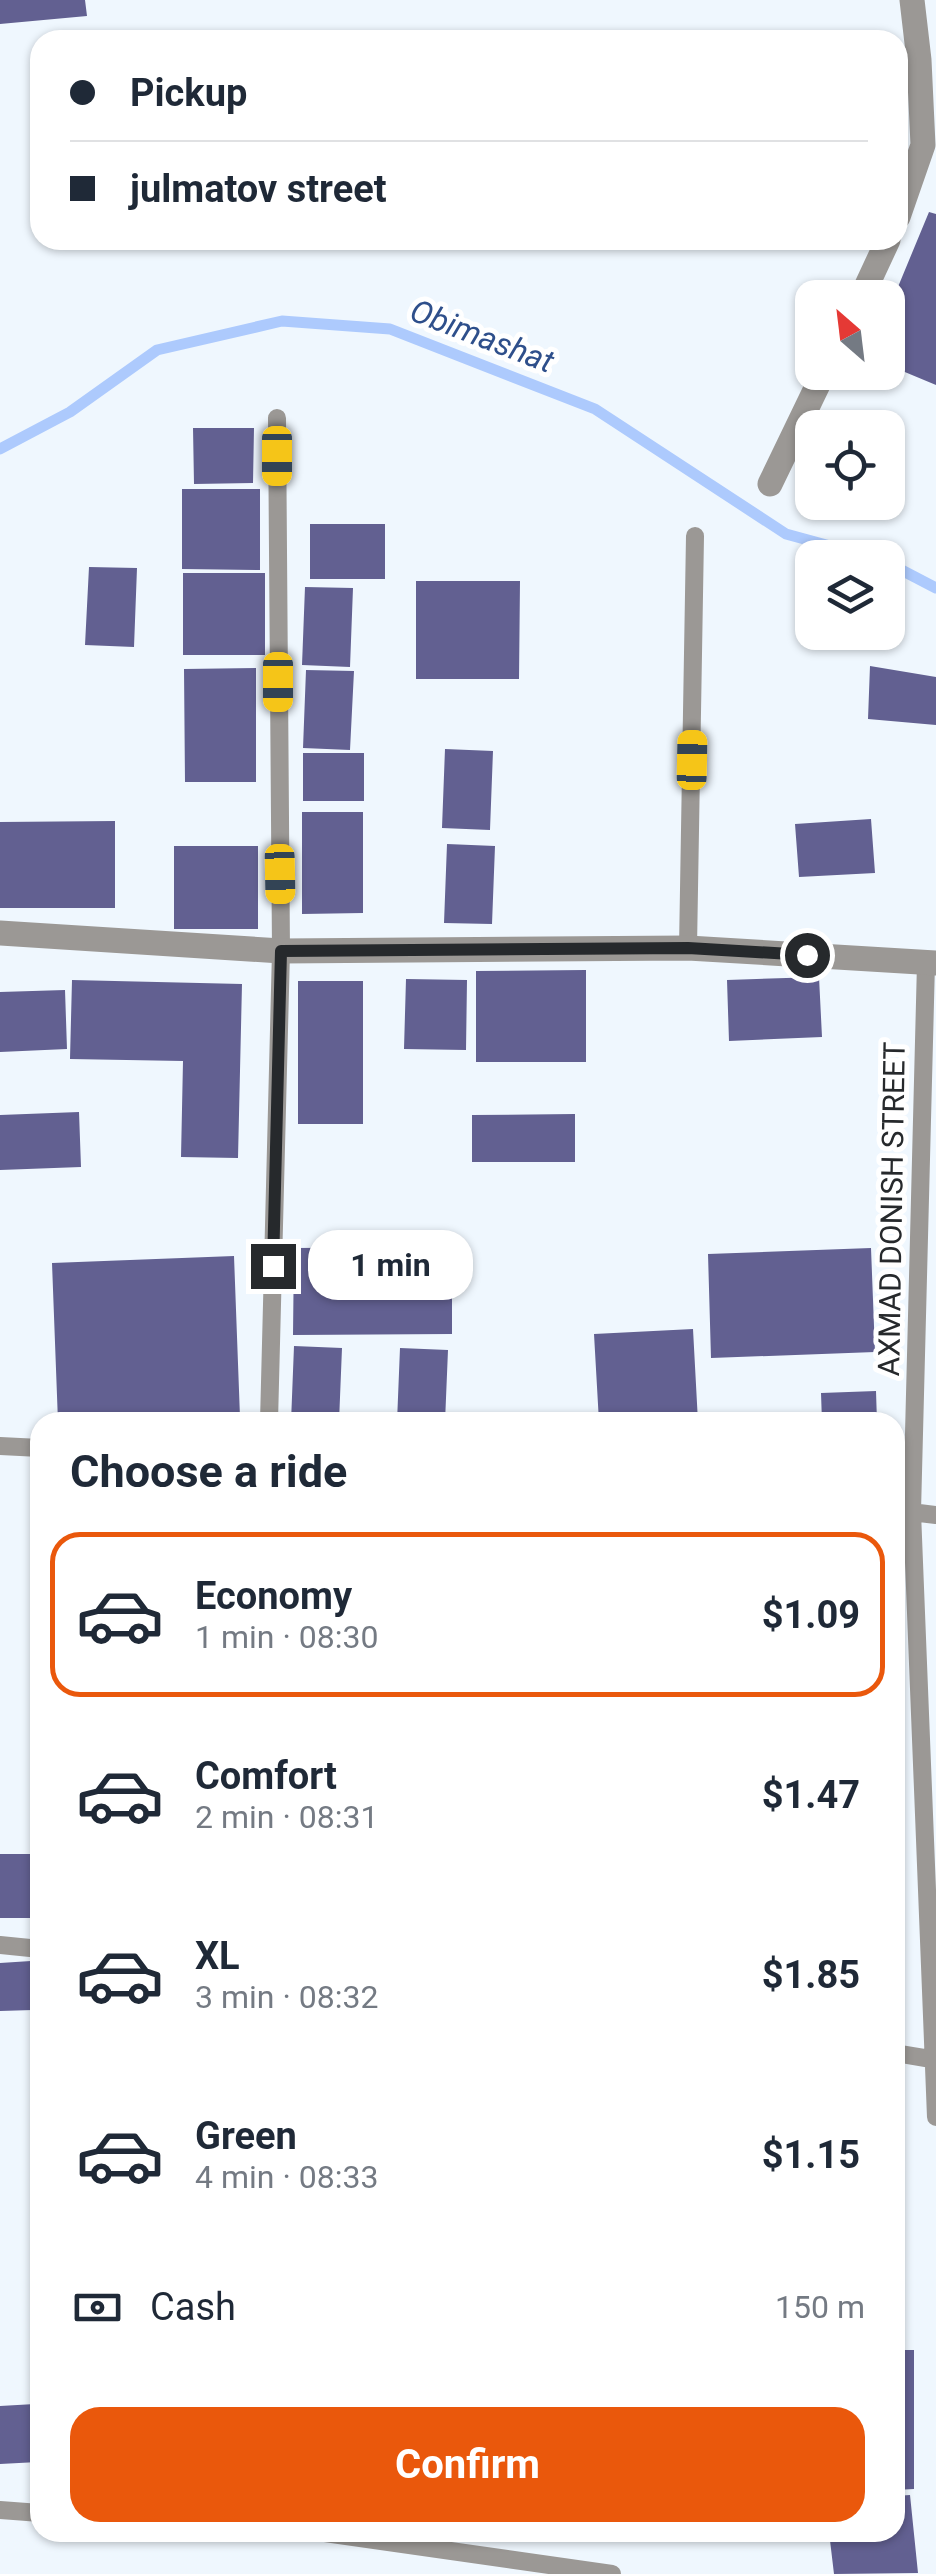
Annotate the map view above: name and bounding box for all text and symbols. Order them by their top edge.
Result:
text: Pickup [130,71,247,115]
text: julmatov street [130,167,387,211]
north arrow [795,280,905,390]
map controls [795,280,905,650]
water label: Obimashat [405,291,560,381]
button: locate [795,410,905,520]
car [262,426,292,486]
button: layers [795,540,905,650]
car [263,652,293,712]
car [676,730,708,790]
car [264,844,296,904]
route start [785,933,830,978]
street label: AXMAD DONISH STREET [871,1041,912,1377]
callout: 1 min [308,1231,473,1301]
route end [251,1244,296,1289]
text: 1 min [350,1246,431,1284]
text: Choose a ride [70,1445,347,1498]
icon: car [75,1570,165,1660]
text: Economy [195,1574,352,1618]
text: $1.09 [762,1593,860,1637]
text: 1 min · 08:30 [195,1618,378,1656]
icon: car [75,1750,165,1840]
text: Comfort [195,1754,337,1798]
text: $1.47 [762,1773,860,1817]
text: 2 min · 08:31 [195,1798,378,1836]
icon: car [75,1930,165,2020]
text: XL [195,1934,240,1978]
text: $1.85 [762,1953,860,1997]
text: 3 min · 08:32 [195,1978,378,2016]
icon: car [75,2110,165,2200]
text: Green [195,2114,297,2158]
text: $1.15 [762,2133,860,2177]
text: 4 min · 08:33 [195,2158,378,2196]
icon: cash [70,2280,125,2335]
text: Cash [150,2285,236,2329]
text: 150 m [775,2288,865,2326]
button: Confirm [70,2407,865,2522]

